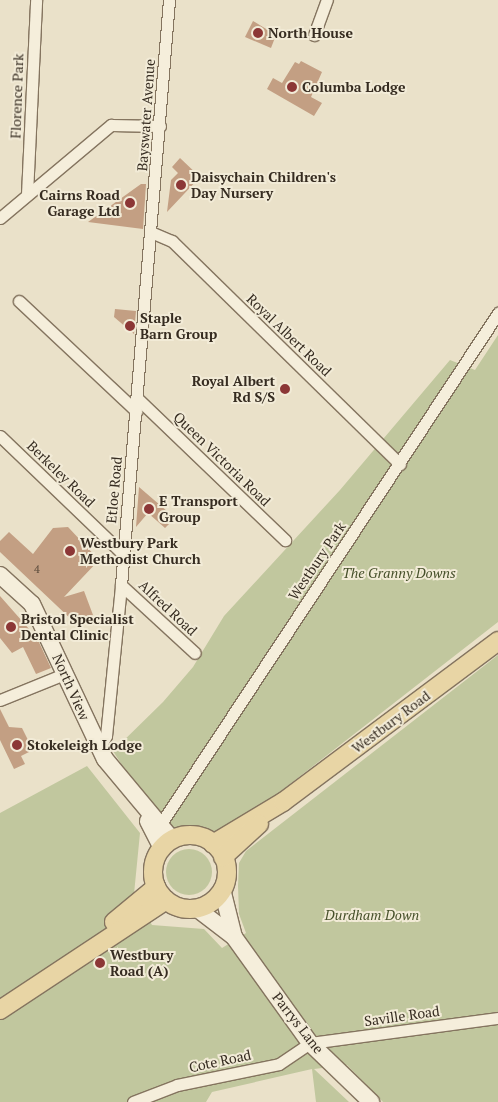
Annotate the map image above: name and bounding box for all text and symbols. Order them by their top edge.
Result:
place label: North House [268,25,353,41]
marker: North House [252,27,264,39]
street label: Florence Park [7,53,27,139]
street label: Bayswater Avenue [134,58,158,172]
place label: Columba Lodge [302,79,406,95]
marker: Columba Lodge [286,81,298,93]
place label: Daisychain Children's Day Nursery [191,169,336,202]
marker: Daisychain Children's Day Nursery [175,179,187,191]
place label: Cairns Road Garage Ltd [39,187,120,220]
marker: Cairns Road Garage Ltd [124,197,136,209]
street label: Royal Albert Road [243,290,335,380]
place label: Staple Barn Group [140,310,217,342]
marker: Staple Barn Group [124,320,136,332]
place label: Royal Albert Rd S/S [192,373,275,406]
marker: Royal Albert Rd S/S [279,383,291,395]
street label: Queen Victoria Road [170,408,274,510]
street label: Berkeley Road [24,437,98,511]
street label: Etloe Road [103,456,125,524]
place label: E Transport Group [159,493,238,526]
marker: E Transport Group [143,503,155,515]
street label: Westbury Park [285,519,349,603]
place label: Westbury Park Methodist Church [80,535,201,568]
marker: Westbury Park Methodist Church [64,545,76,557]
house number: 4 [34,562,40,576]
park label: The Granny Downs [342,565,456,581]
street label: Alfred Road [135,577,201,639]
place label: Bristol Specialist Dental Clinic [21,611,134,644]
marker: Bristol Specialist Dental Clinic [5,621,17,633]
street label: North View [49,651,93,723]
street label: Westbury Road [349,687,433,757]
place label: Stokeleigh Lodge [27,737,142,753]
marker: Stokeleigh Lodge [11,739,23,751]
park label: Durdham Down [325,907,419,923]
place label: Westbury Road (A) [110,947,173,980]
marker: Westbury Road (A) [94,957,106,969]
street label: Parrys Lane [269,989,327,1057]
street label: Saville Road [363,1002,441,1030]
street label: Cote Road [187,1046,253,1076]

